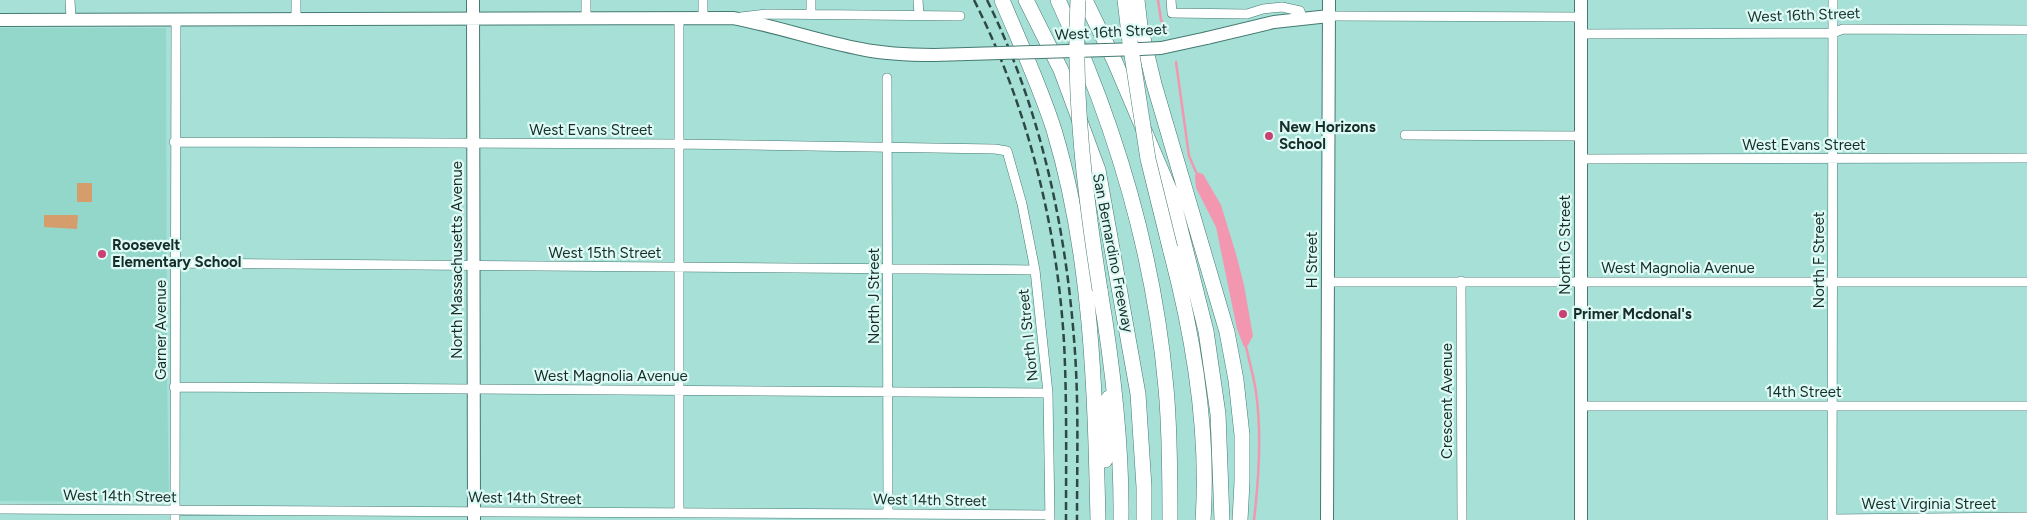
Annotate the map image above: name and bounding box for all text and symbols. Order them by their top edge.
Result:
street label: West 16th Street [1747,4,1861,26]
street label: West 16th Street [1054,20,1168,44]
place label: New Horizons School [1279,118,1376,153]
street label: West Evans Street [529,121,653,139]
marker: New Horizons School [1263,130,1275,142]
street label: West Evans Street [1742,136,1866,154]
street label: North Massachusetts Avenue [448,161,466,359]
street label: San Bernardino Freeway [1089,172,1137,334]
street label: North G Street [1556,195,1574,295]
street label: North F Street [1810,211,1828,308]
street label: H Street [1303,231,1321,288]
place label: Roosevelt Elementary School [112,236,242,271]
street label: West 15th Street [549,244,662,262]
street label: North J Street [865,247,883,344]
marker: Roosevelt Elementary School [96,248,108,260]
street label: West Magnolia Avenue [1601,259,1755,277]
street label: Garner Avenue [152,280,170,380]
street label: North I Street [1014,288,1042,382]
place label: Primer Mcdonal's [1573,305,1692,323]
marker: Primer Mcdonal's [1557,308,1569,320]
street label: Crescent Avenue [1438,343,1456,459]
street label: West Magnolia Avenue [534,367,688,385]
street label: 14th Street [1766,383,1842,401]
street label: West 14th Street [63,486,177,506]
street label: West 14th Street [468,488,582,508]
street label: West 14th Street [873,490,987,510]
street label: West Virginia Street [1862,495,1997,513]

